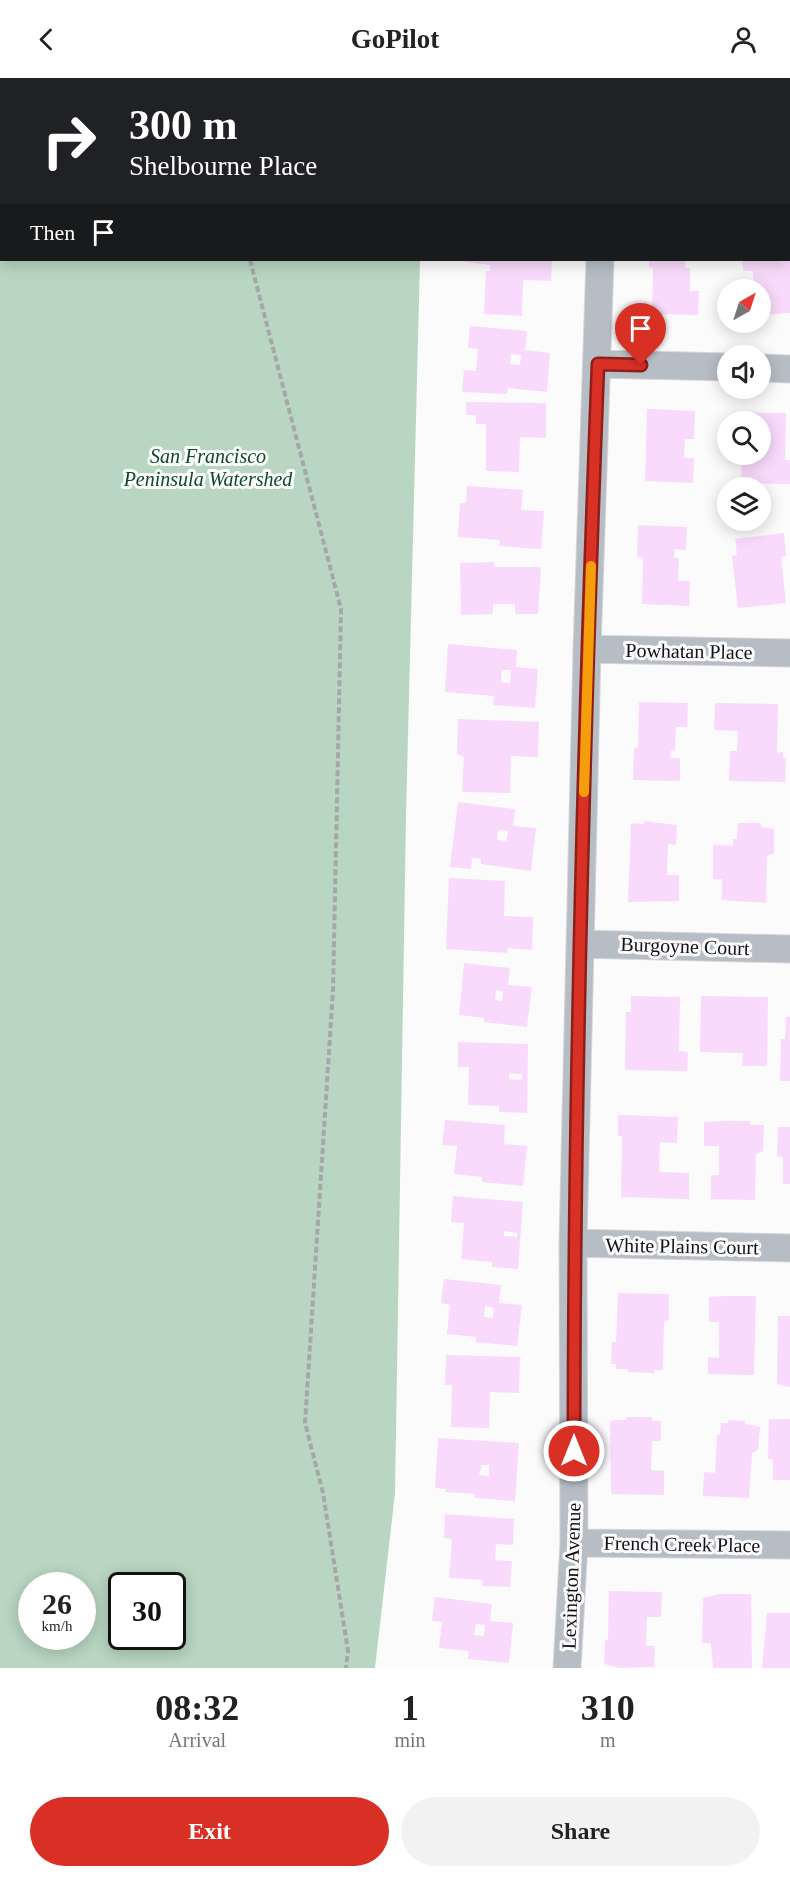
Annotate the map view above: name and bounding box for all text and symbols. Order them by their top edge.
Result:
icon: back [30,23,63,56]
icon: person [727,23,760,56]
text: GoPilot [351,24,439,54]
icon: right [30,102,108,180]
text: 300 m [129,102,238,148]
text: Shelbourne Place [129,151,317,181]
icon: arrive [87,216,120,249]
text: Then [30,220,75,245]
north arrow [717,279,771,333]
map controls [717,279,771,531]
pin [615,303,666,365]
icon: arrive [624,312,657,345]
button: sound [717,345,771,399]
button: search [717,411,771,465]
park label: San Francisco Peninsula Watershed [123,445,293,490]
button: layers [717,477,771,531]
street label: Powhatan Place [625,639,753,663]
street label: Burgoyne Court [620,933,750,960]
street label: White Plains Court [605,1234,759,1258]
position arrow [542,1419,606,1483]
street label: Lexington Avenue [557,1502,586,1650]
street label: French Creek Place [604,1532,761,1556]
speed limit sign: 30 [108,1572,186,1650]
text: 26 [42,1587,72,1620]
text: km/h [42,1618,72,1634]
text: 08:32 [155,1688,239,1728]
text: 1 [401,1688,419,1728]
text: 310 [581,1688,635,1728]
text: Arrival [168,1729,226,1751]
text: min [394,1729,426,1751]
text: m [600,1729,616,1751]
button: Exit [30,1797,389,1866]
button: Share [401,1797,760,1866]

